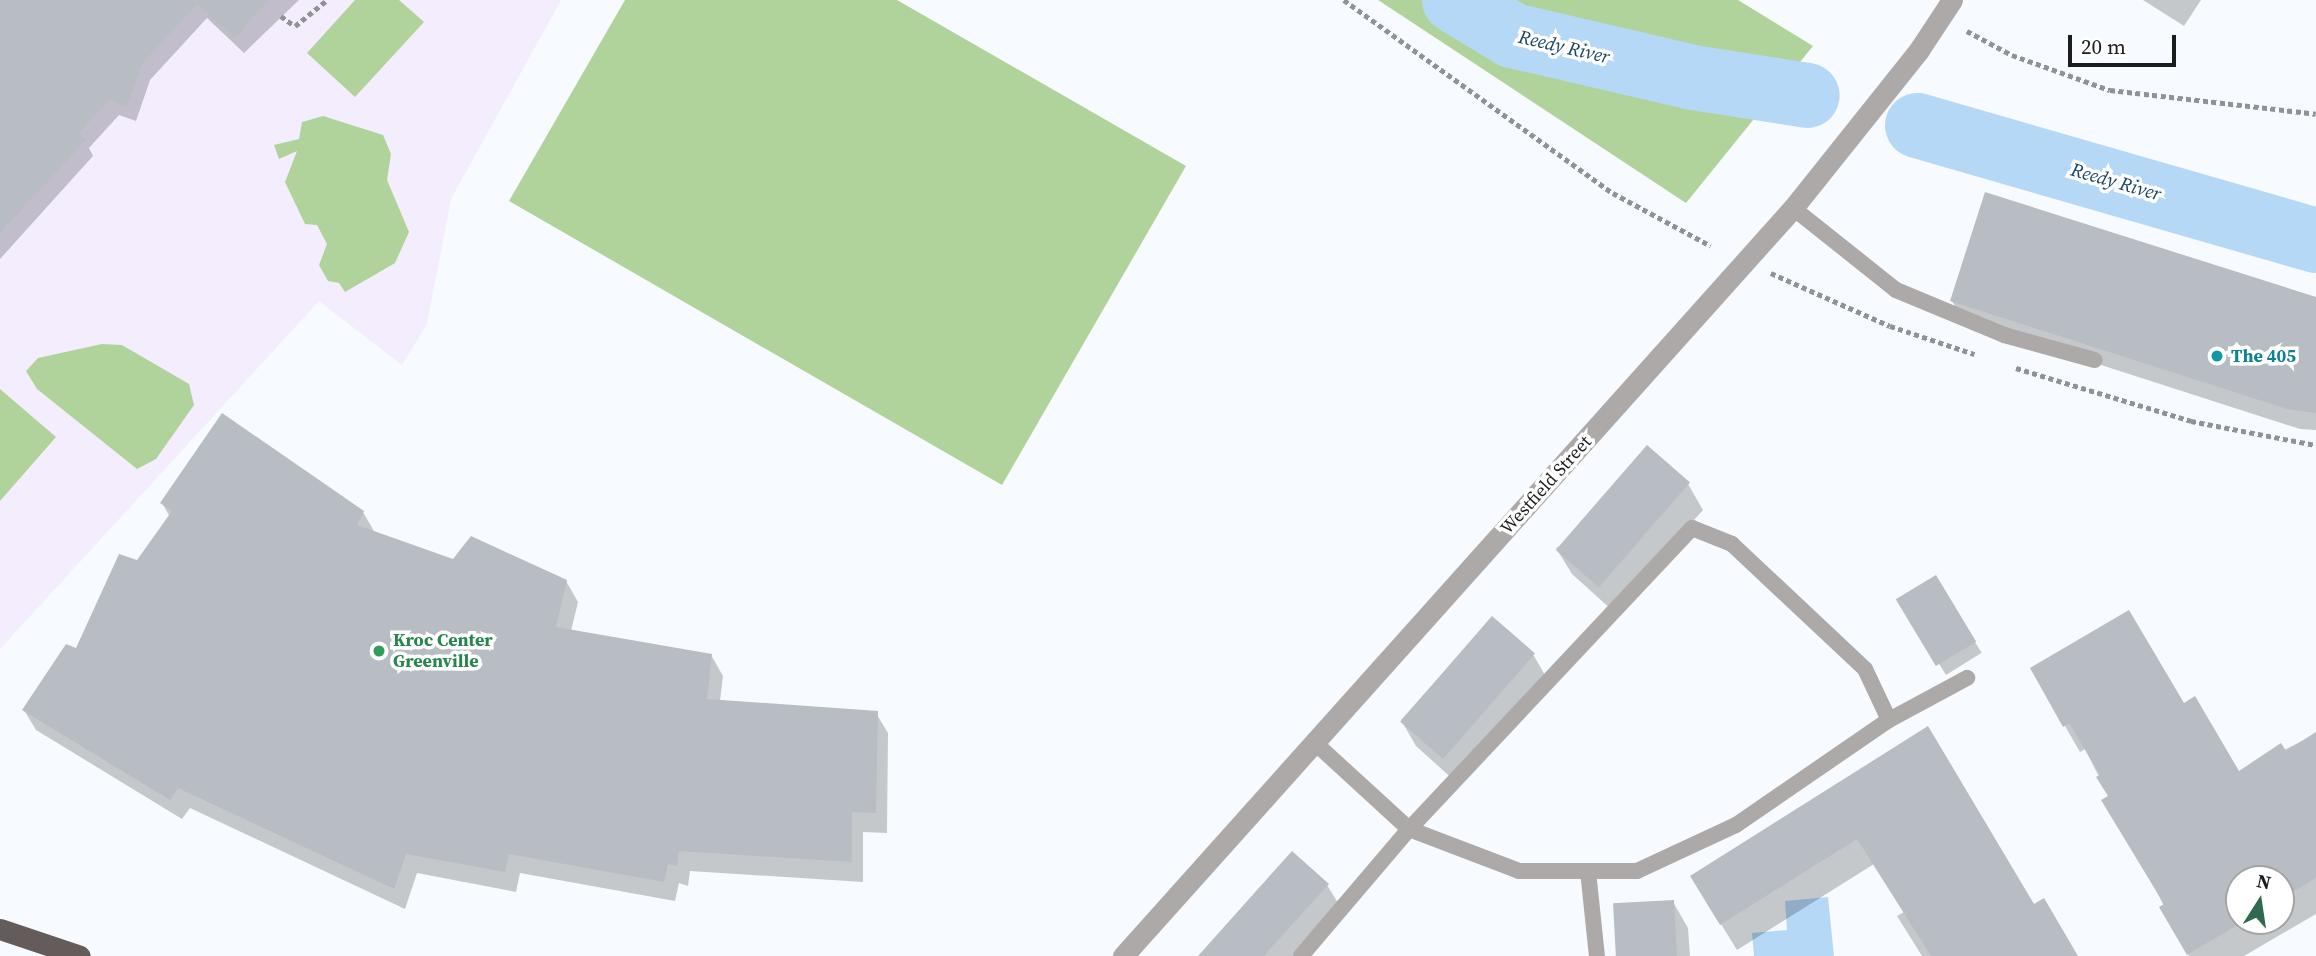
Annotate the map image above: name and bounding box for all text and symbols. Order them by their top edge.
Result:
scale bar [2071,21,2180,65]
water label: Reedy River [1516,25,1612,69]
text: 20 m [2081,32,2126,61]
water label: Reedy River [2068,158,2164,206]
place label: The 405 [2231,345,2296,367]
marker: The 405 [2209,348,2225,364]
street label: Westfield Street [1496,431,1596,539]
place label: Kroc Center Greenville [393,630,493,672]
marker: Kroc Center Greenville [371,643,387,659]
north arrow [2225,865,2295,935]
text: N [2254,867,2273,896]

